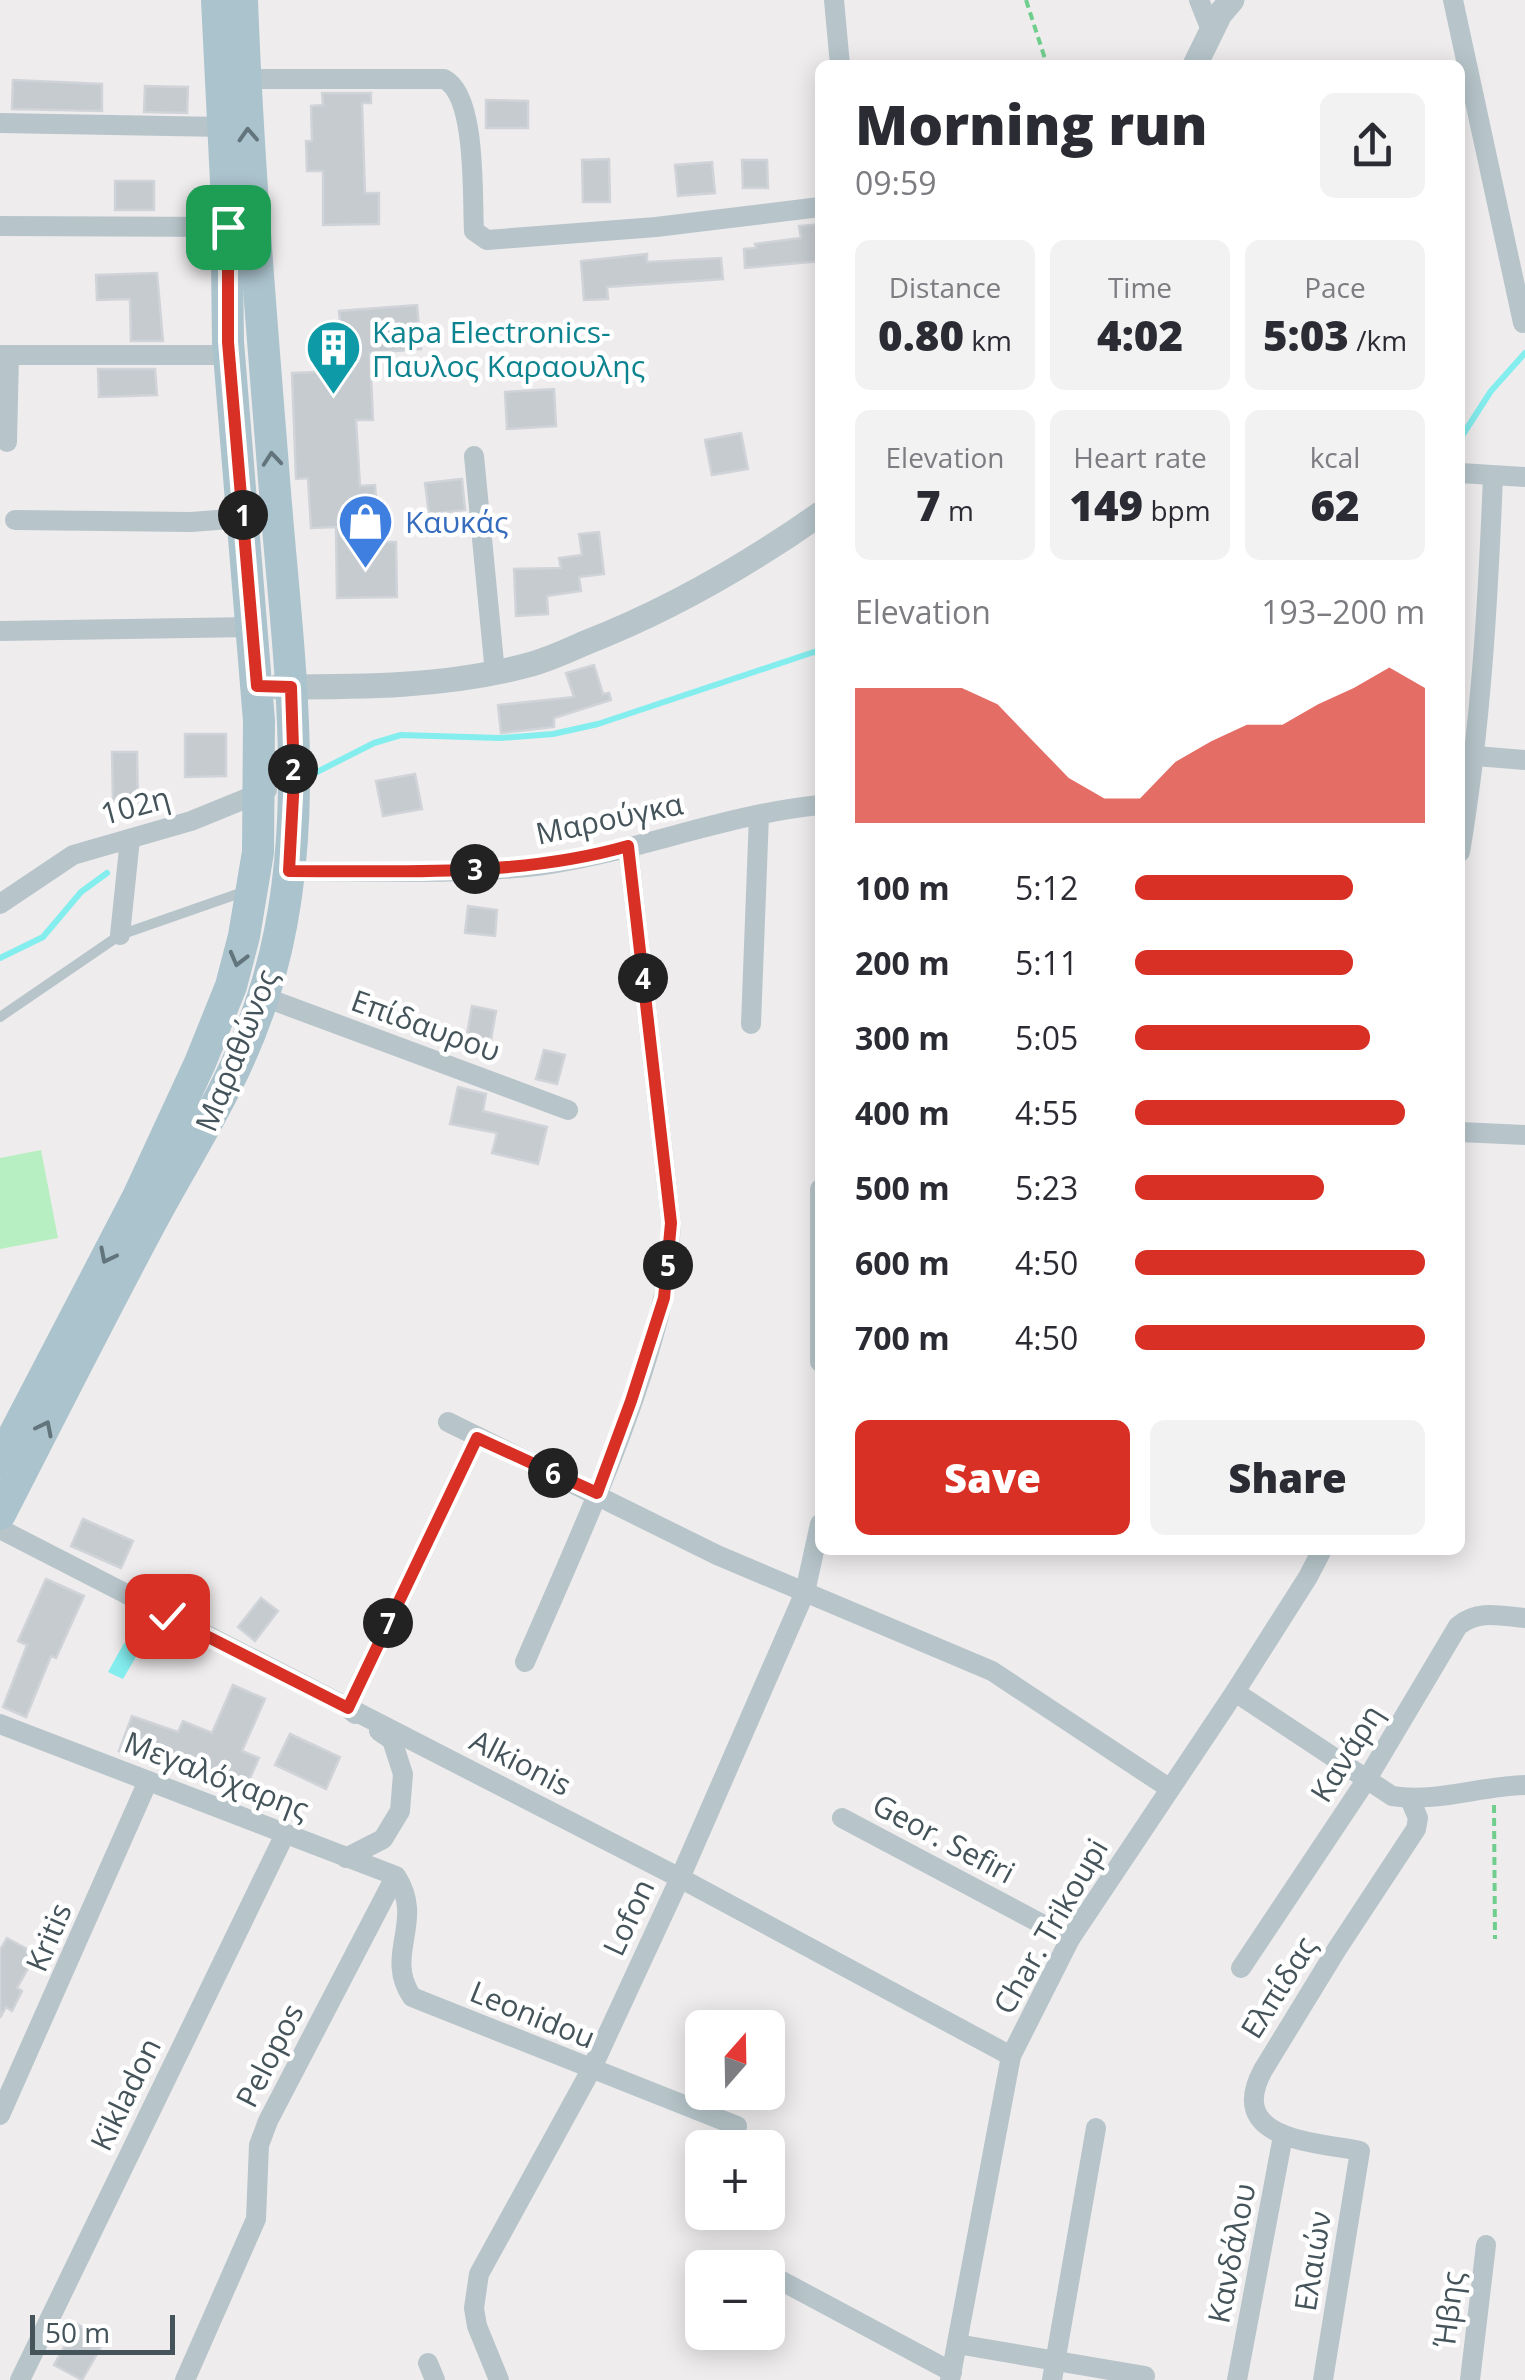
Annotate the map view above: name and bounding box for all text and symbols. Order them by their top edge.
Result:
text: Morning run [855,86,1208,161]
button: share [1320,93,1425,198]
one-way arrow [238,127,259,143]
text: 09:59 [855,161,937,204]
pin [186,185,271,270]
icon: arrive [201,200,256,255]
text: Distance [889,268,1001,306]
text: Time [1108,268,1172,306]
text: Pace [1304,268,1366,306]
text: 0.80 [878,306,964,363]
text: 4:02 [1097,306,1183,363]
text: 5:03 [1263,306,1349,363]
place label: Kapa Electronics- Παυλος Καραουλης [372,311,645,386]
building icon: Kapa Electronics- Παυλος Καραουλης [303,318,363,397]
text: km [964,321,1012,359]
text: /km [1349,321,1407,359]
text: Elevation [886,438,1004,476]
text: Heart rate [1073,438,1207,476]
text: kcal [1310,438,1360,476]
one-way arrow [262,451,284,467]
text: 7 [916,476,941,533]
text: 149 [1069,476,1143,533]
text: 62 [1310,476,1360,533]
pin: 1 [218,490,268,540]
shop icon: Καυκάς [336,491,396,570]
text: m [941,491,974,529]
text: bpm [1143,491,1211,529]
text: 1 [235,496,251,534]
place label: Καυκάς [405,501,509,542]
text: Elevation [855,590,991,633]
text: 193–200 m [1261,590,1425,633]
pin: 2 [268,744,318,794]
text: 2 [285,750,301,788]
street label: 102η [96,776,174,834]
street label: Μαρούγκα [532,782,686,854]
pin: 3 [450,844,500,894]
text: 3 [467,850,483,888]
text: 100 m [855,866,950,909]
text: 5:12 [1015,866,1078,909]
text: 200 m [855,941,950,984]
text: 5:11 [1015,941,1078,984]
one-way arrow [229,950,250,967]
pin: 4 [618,953,668,1003]
text: 4 [635,959,651,997]
street label: Μαραθώνος [185,963,287,1137]
street label: Επίδαυρου [346,979,506,1071]
text: 300 m [855,1016,950,1059]
text: 5:05 [1015,1016,1078,1059]
text: 400 m [855,1091,950,1134]
text: 4:55 [1015,1091,1078,1134]
text: 500 m [855,1166,950,1209]
text: 5:23 [1015,1166,1078,1209]
pin: 5 [643,1240,693,1290]
text: 600 m [855,1241,950,1284]
text: 4:50 [1015,1241,1078,1284]
one-way arrow [100,1245,119,1263]
text: 5 [660,1246,676,1284]
text: 700 m [855,1316,950,1359]
text: 4:50 [1015,1316,1078,1359]
one-way arrow [33,1420,52,1438]
button: Save [855,1420,1130,1535]
button: Share [1150,1420,1425,1535]
pin: 6 [528,1448,578,1498]
text: 6 [545,1454,561,1492]
pin [125,1574,210,1659]
icon: check [140,1589,195,1644]
pin: 7 [363,1598,413,1648]
text: 7 [380,1604,396,1642]
street label: Κανάρη [1300,1696,1392,1810]
street label: Alkionis [463,1719,579,1805]
street label: Μεγαλόχαρης [119,1721,315,1829]
street label: Geor. Sefiri [866,1783,1022,1893]
street label: Char. Trikoupi [983,1831,1117,2021]
street label: Lofon [592,1872,664,1962]
street label: Kritis [15,1896,81,1978]
street label: Ελπίδας [1231,1928,1325,2046]
street label: Leonidou [464,1970,602,2058]
street label: Pelopos [225,1996,313,2114]
north arrow [685,2010,785,2110]
map controls [685,2010,785,2350]
street label: Kikladon [80,2031,170,2157]
button: + [685,2130,785,2230]
street label: Κανδάλου [1197,2180,1265,2326]
street label: Ελαιών [1284,2208,1340,2314]
button: − [685,2250,785,2350]
street label: Ήβης [1423,2269,1473,2350]
scale bar [30,2310,175,2354]
text: 50 m [45,2313,110,2351]

